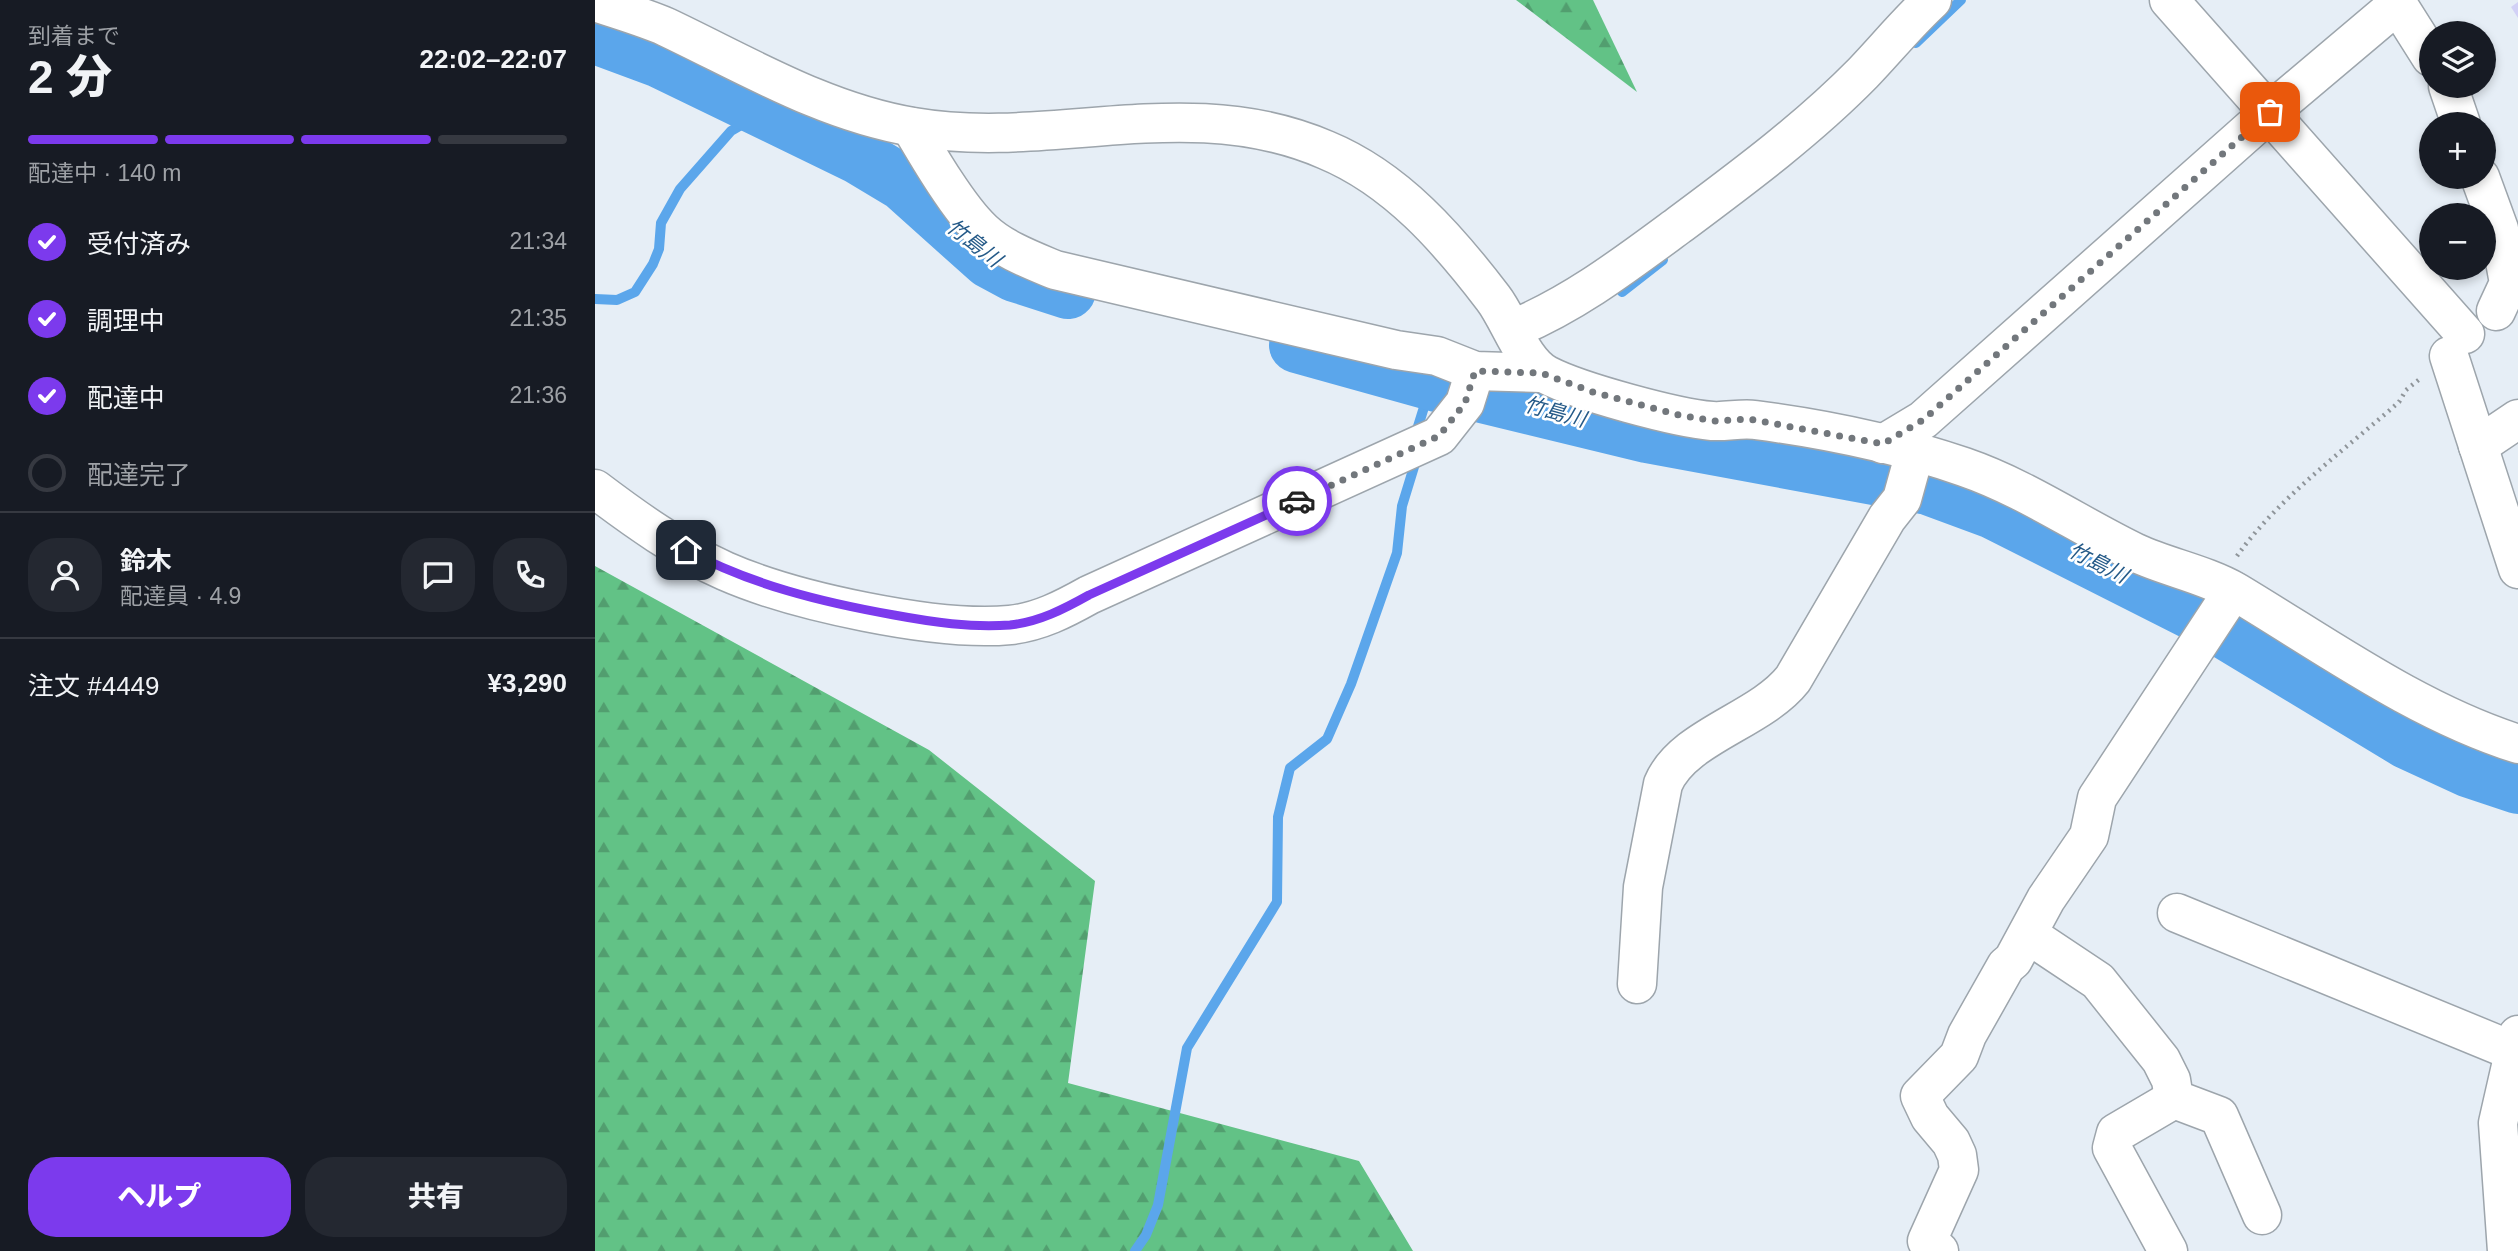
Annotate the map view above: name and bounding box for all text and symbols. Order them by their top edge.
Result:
map controls [2419,21,2496,280]
button: layers [2419,21,2496,98]
text: 到着まで [28,23,120,49]
text: 22:02–22:07 [420,44,567,74]
text: 2 分 [28,51,112,103]
pin [2240,82,2300,142]
icon: bag [2251,93,2289,131]
button: + [2419,112,2496,189]
text: 配達中 · 140 m [28,160,181,186]
button: − [2419,203,2496,280]
water label: 竹島川 [942,214,1008,272]
icon: check [28,223,66,261]
text: 21:34 [509,228,567,254]
text: 受付済み [87,229,191,259]
icon: check [28,300,66,338]
text: 21:35 [509,305,567,331]
text: 調理中 [87,306,165,336]
icon: check [28,377,66,415]
text: 21:36 [509,382,567,408]
text: 配達中 [87,383,165,413]
water label: 竹島川 [1522,392,1590,431]
text: 配達完了 [87,460,191,490]
courier [1262,466,1332,536]
icon: car [1278,482,1316,520]
pin [656,520,716,580]
icon: home [667,531,705,569]
button: person [28,538,102,612]
button: chat [401,538,475,612]
button: phone [493,538,567,612]
water label: 竹島川 [2065,538,2133,588]
text: 鈴木 [120,546,172,576]
text: 配達員 · 4.9 [120,583,241,609]
text: ¥3,290 [487,668,567,698]
text: 注文 #4449 [28,671,160,701]
button: ヘルプ [28,1157,291,1237]
button: 共有 [305,1157,567,1237]

